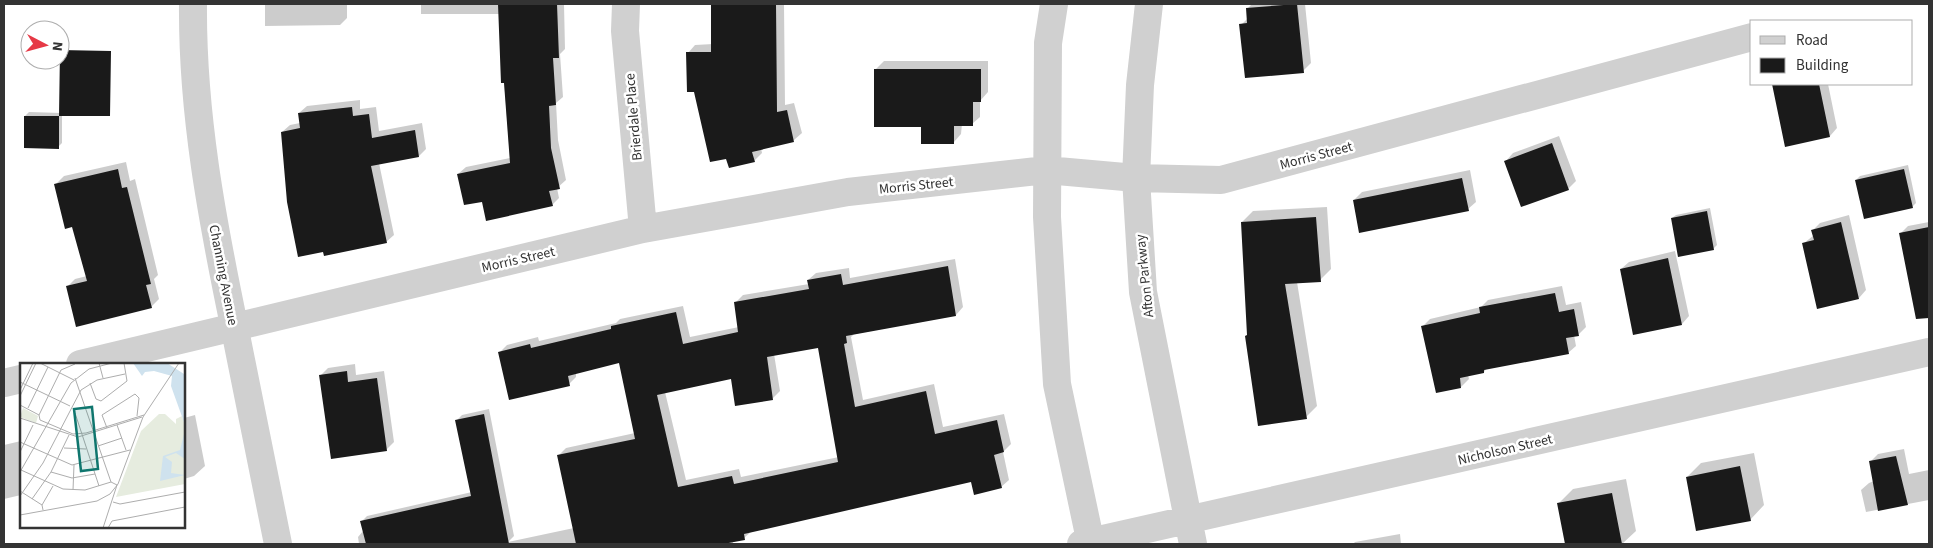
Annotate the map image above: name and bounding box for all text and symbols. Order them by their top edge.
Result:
north arrow [20,20,70,70]
legend [1750,20,1913,85]
text: Road [1796,30,1828,51]
text: N [47,41,67,52]
text: Building [1796,55,1849,76]
street label: Brierdale Place [620,72,648,162]
street label: Morris Street [1278,137,1355,175]
street label: Morris Street [878,172,955,200]
street label: Channing Avenue [203,223,243,327]
street label: Afton Parkway [1131,233,1159,318]
street label: Morris Street [480,242,557,278]
inset map [20,363,185,528]
street label: Nicholson Street [1456,429,1555,471]

